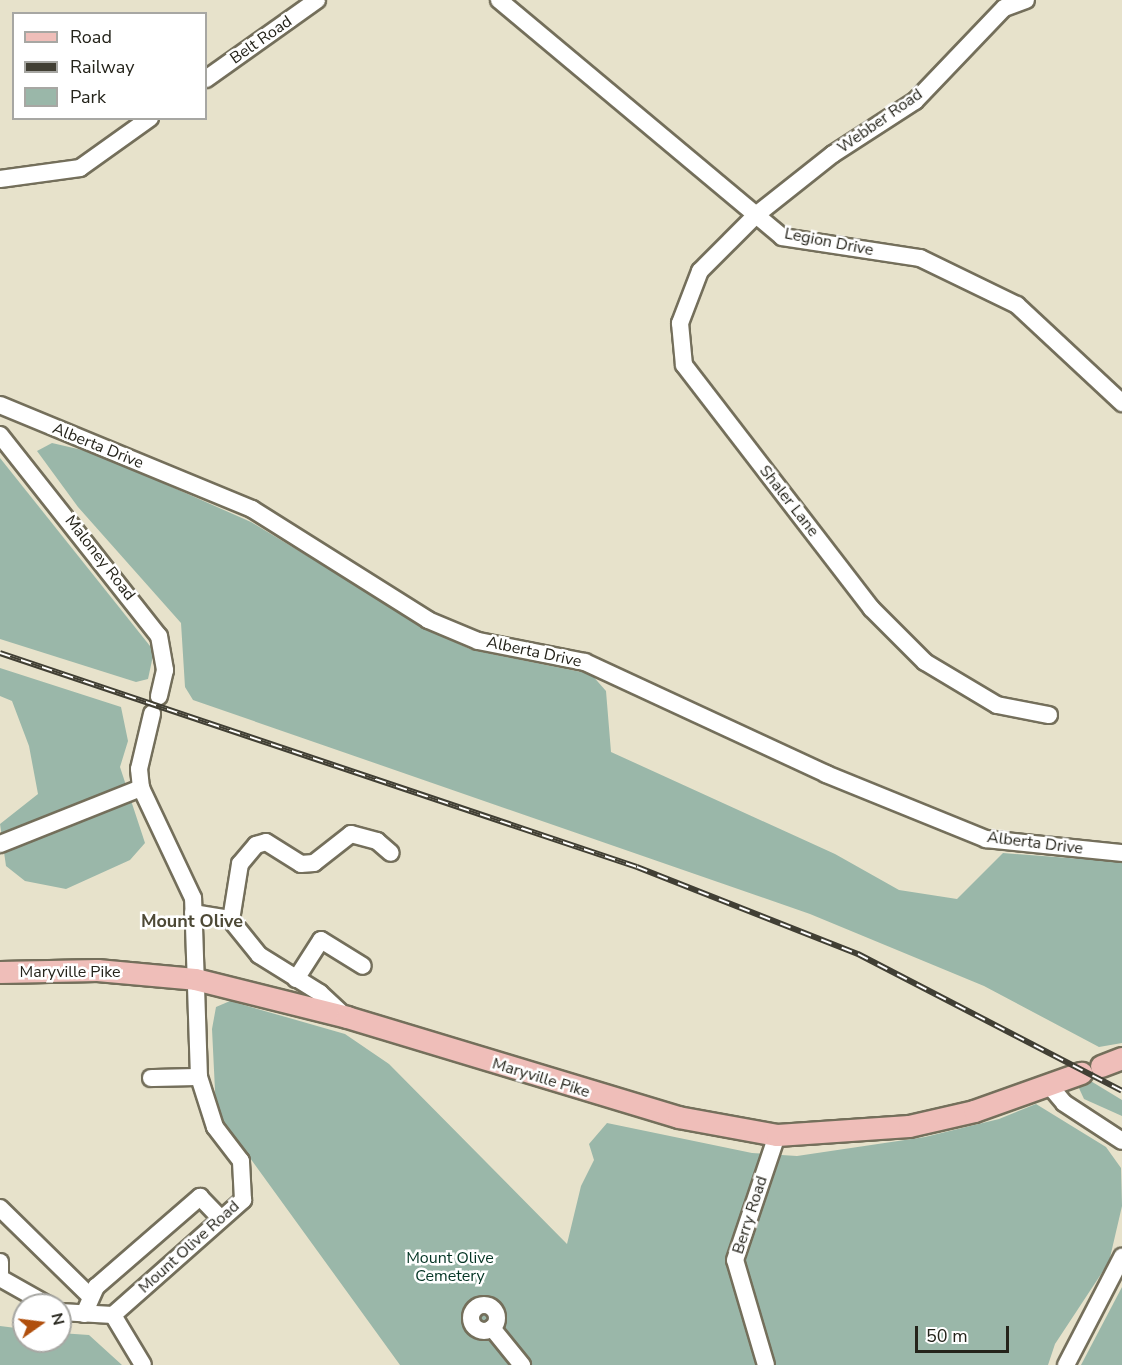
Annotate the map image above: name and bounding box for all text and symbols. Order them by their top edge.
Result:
legend [12,12,207,120]
street label: Belt Road [226,12,296,68]
text: Road [70,25,112,49]
text: Railway [70,55,135,79]
text: Park [70,85,106,109]
street label: Webber Road [834,85,926,157]
street label: Legion Drive [783,224,875,260]
street label: Alberta Drive [50,419,146,473]
street label: Shaler Lane [755,462,823,540]
street label: Maloney Road [61,512,139,604]
street label: Alberta Drive [485,633,583,671]
street label: Alberta Drive [986,828,1084,858]
district label: Mount Olive [141,910,243,932]
street label: Maryville Pike [19,962,121,982]
street label: Maryville Pike [490,1054,592,1102]
street label: Berry Road [728,1174,772,1256]
street label: Mount Olive Road [135,1197,243,1297]
park label: Mount Olive Cemetery [406,1248,494,1286]
north arrow [12,1293,72,1353]
text: N [45,1311,70,1328]
scale bar [918,1314,1012,1352]
text: 50 m [926,1324,968,1348]

